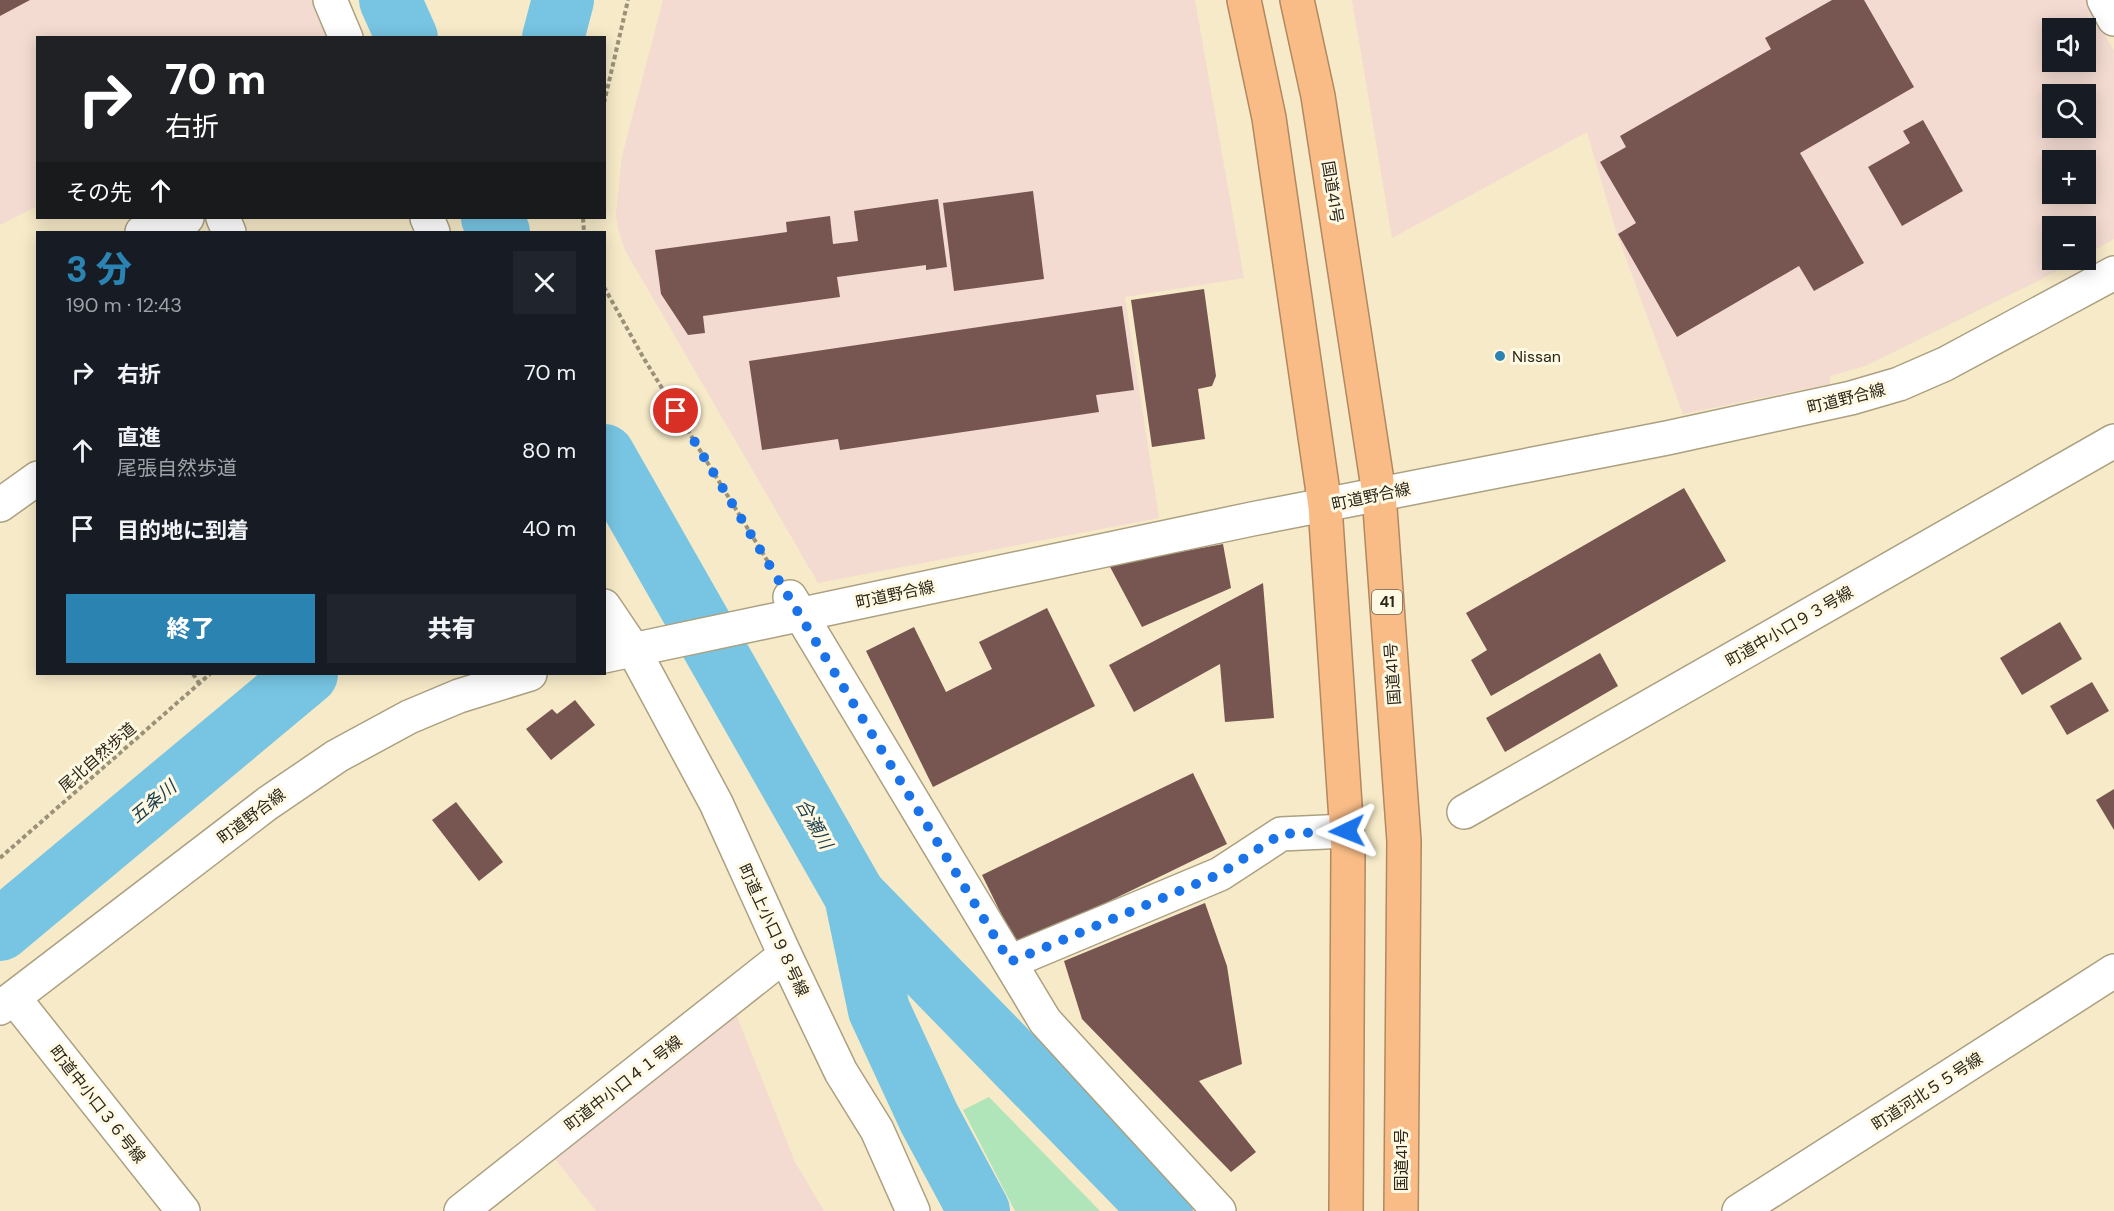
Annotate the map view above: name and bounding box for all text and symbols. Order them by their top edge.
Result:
map controls [2042,18,2096,270]
button: sound [2042,18,2096,72]
text: 70 m [165,52,266,107]
icon: right [66,60,144,138]
button: search [2042,84,2096,138]
text: 右折 [165,109,219,144]
button: + [2042,150,2096,204]
street label: 国道41号 [1317,159,1348,225]
icon: ahead [144,174,177,207]
text: その先 [66,178,132,207]
button: − [2042,216,2096,270]
text: 3 分 [66,246,132,293]
button: close [513,251,576,314]
text: 190 m · 12:43 [66,292,182,318]
place label: Nissan [1512,346,1561,367]
marker: Nissan [1493,349,1507,363]
icon: right [66,356,99,389]
text: 70 m [524,358,576,387]
text: 右折 [117,360,161,389]
street label: 町道野合線 [1805,379,1887,418]
pin [650,385,701,436]
icon: arrive [659,394,692,427]
text: 直進 [117,423,161,452]
icon: ahead [66,434,99,467]
text: 80 m [522,436,576,465]
text: 尾張自然歩道 [117,455,237,481]
street label: 町道野合線 [1330,478,1412,515]
icon: arrive [66,512,99,545]
text: 40 m [522,514,576,543]
text: 目的地に到着 [117,516,249,545]
street label: 町道野合線 [854,576,936,613]
street label: 町道中小口９３号線 [1722,581,1857,672]
road number: 41 [1372,590,1402,614]
button: 終了 [66,594,315,663]
button: 共有 [327,594,576,663]
street label: 国道41号 [1380,642,1405,706]
street label: 尾北自然歩道 [54,718,140,797]
water label: 五条川 [125,774,183,829]
street label: 町道野合線 [213,784,290,849]
water label: 合瀬川 [790,795,839,855]
position arrow [1315,799,1379,863]
street label: 町道上小口９８号線 [734,861,813,1000]
street label: 町道中小口４１号線 [560,1031,687,1136]
street label: 町道中小口３６号線 [45,1041,150,1168]
street label: 町道河北５５号線 [1868,1048,1987,1135]
street label: 国道41号 [1391,1129,1412,1191]

